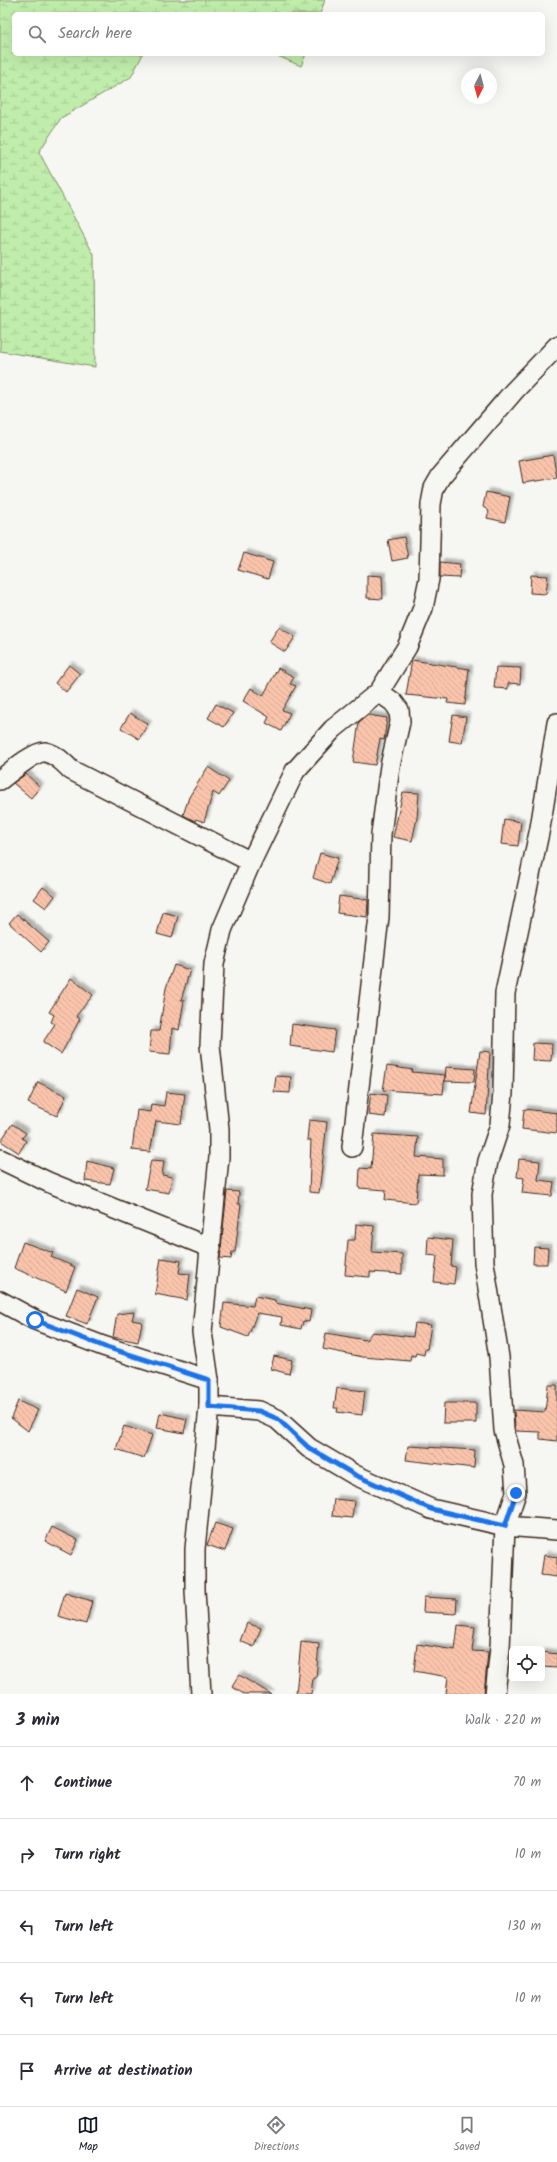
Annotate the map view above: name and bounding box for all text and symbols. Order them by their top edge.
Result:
search box [12,12,545,56]
text: Search here [58,22,132,46]
icon: search [26,23,48,45]
north arrow [461,68,497,104]
route start [26,1311,44,1329]
route end [507,1484,525,1502]
map controls [509,1646,545,1682]
button: locate [509,1646,545,1682]
text: 3 min [16,1707,60,1734]
text: Walk · 220 m [465,1710,541,1731]
text: Continue [54,1771,112,1795]
icon: ahead [16,1772,38,1794]
text: 70 m [513,1772,541,1793]
text: Turn right [54,1843,121,1867]
icon: right [16,1844,38,1866]
text: 10 m [515,1844,541,1865]
text: Turn left [54,1915,114,1939]
icon: left [16,1916,38,1938]
text: 130 m [507,1916,541,1937]
text: Turn left [54,1987,114,2011]
icon: left [16,1988,38,2010]
text: 10 m [515,1988,541,2009]
text: Arrive at destination [54,2059,193,2083]
icon: arrive [16,2060,38,2082]
tab: Map [77,2114,99,2156]
tab: Directions [254,2114,299,2156]
tab: Saved [454,2114,480,2156]

